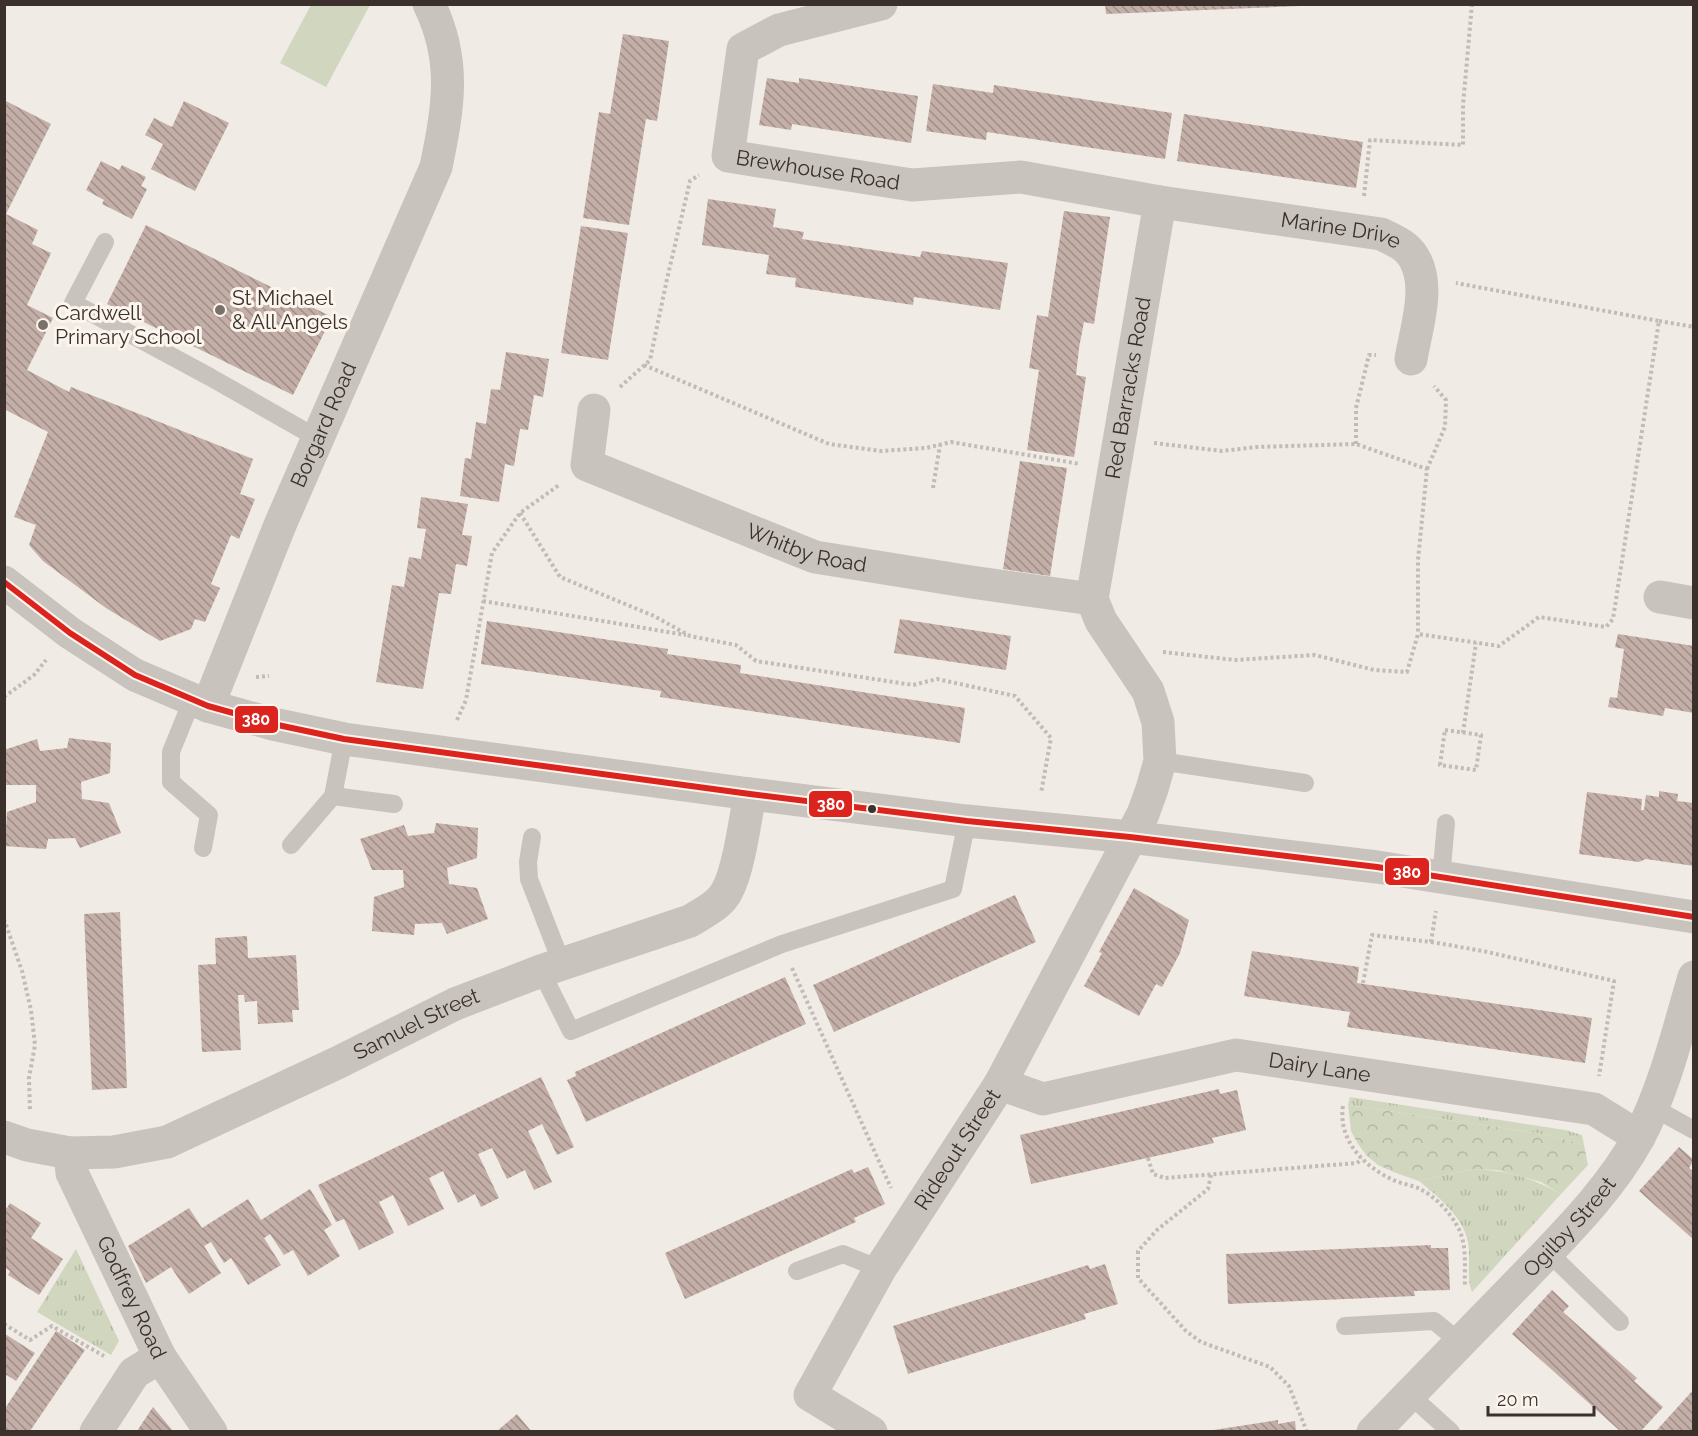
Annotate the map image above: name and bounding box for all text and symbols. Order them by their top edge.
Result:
street label: Brewhouse Road [734,144,902,195]
street label: Marine Drive [1279,207,1406,254]
place label: St Michael & All Angels [232,285,348,334]
street label: Red Barracks Road [1100,295,1156,481]
place label: Cardwell Primary School [55,300,202,349]
marker: St Michael & All Angels [213,303,227,317]
marker: Cardwell Primary School [36,318,50,332]
street label: Borgard Road [285,358,361,491]
street label: Whitby Road [743,518,869,577]
line badge: 380 [234,705,279,734]
text: 380 [242,710,270,729]
line badge: 380 [808,790,853,818]
text: 380 [817,795,845,814]
unlabelled marker [866,803,878,815]
line badge: 380 [1384,857,1430,886]
text: 380 [1393,863,1421,882]
street label: Samuel Street [349,983,483,1065]
street label: Dairy Lane [1267,1047,1372,1087]
street label: Rideout Street [909,1084,1006,1214]
street label: Ogilby Street [1518,1172,1621,1282]
street label: Godfrey Road [92,1232,172,1363]
scale bar [1488,1379,1594,1417]
text: 20 m [1497,1389,1539,1410]

